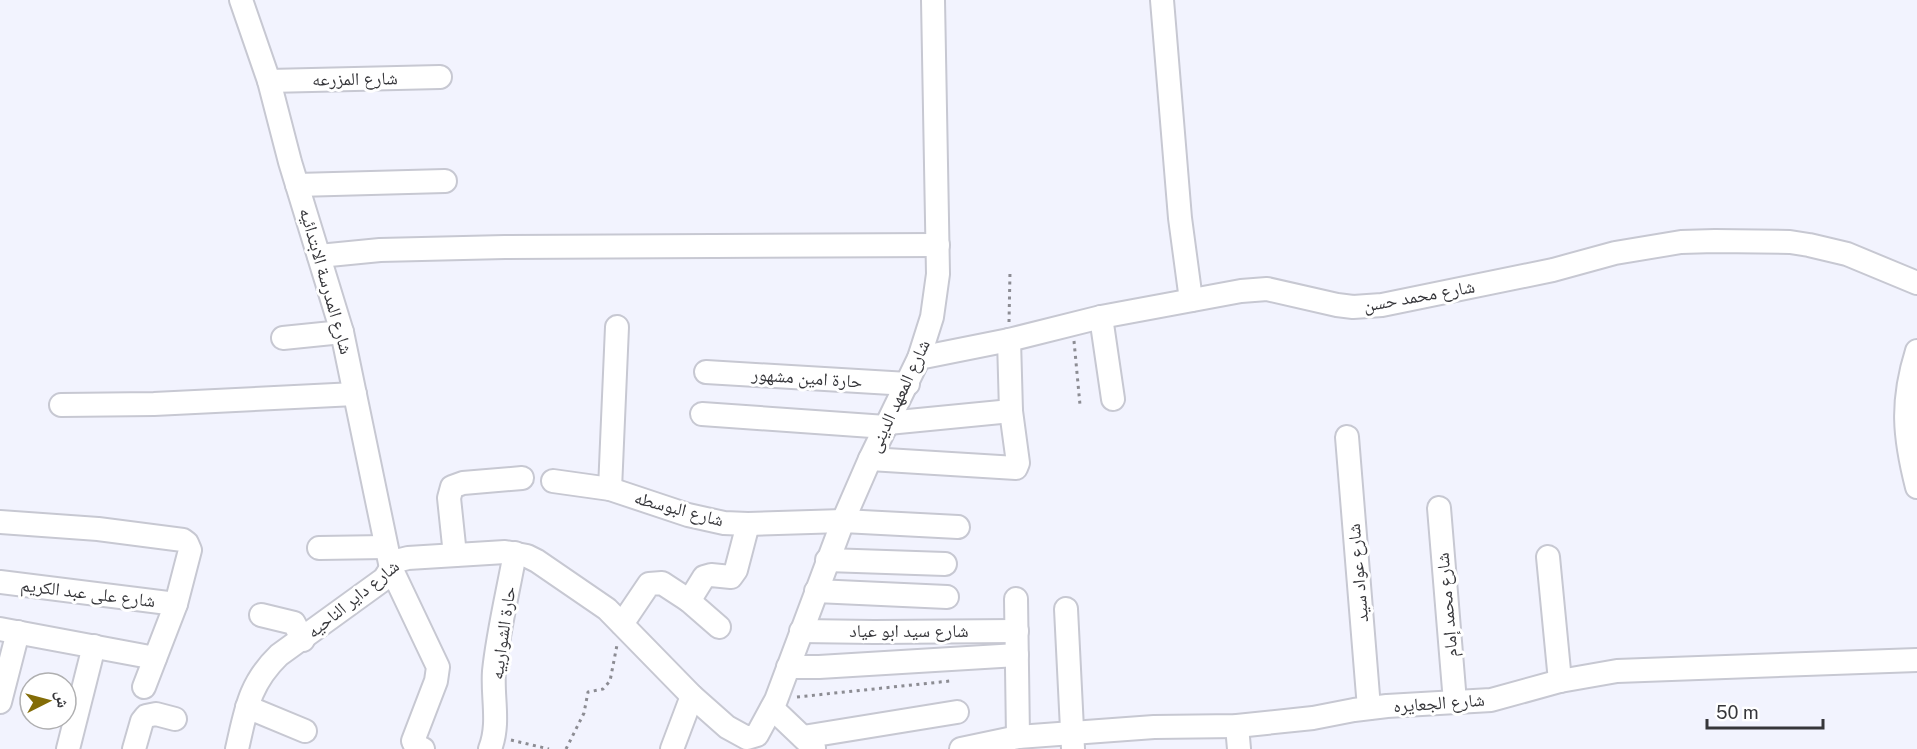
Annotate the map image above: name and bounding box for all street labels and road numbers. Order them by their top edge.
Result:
street label: شارع المزرعه [312,67,398,91]
street label: شارع المدرسة الابتدائيه [295,205,357,357]
street label: شارع محمد حسن [1361,275,1477,317]
street label: شارع المعهد الدينى [863,336,935,456]
street label: حارة امين مشهور [750,363,863,393]
street label: شارع البوسطه [632,487,726,531]
street label: شارع عواد سيد [1343,523,1373,623]
street label: شارع محمد إمام [1431,552,1464,658]
street label: شارع داير الناحيه [303,555,403,643]
street label: شارع على عبد الكريم [19,574,157,613]
street label: حارة الشواربيه [486,585,520,681]
street label: شارع سيد ابو عياد [849,620,969,642]
street label: شارع الجعايره [1393,689,1485,717]

